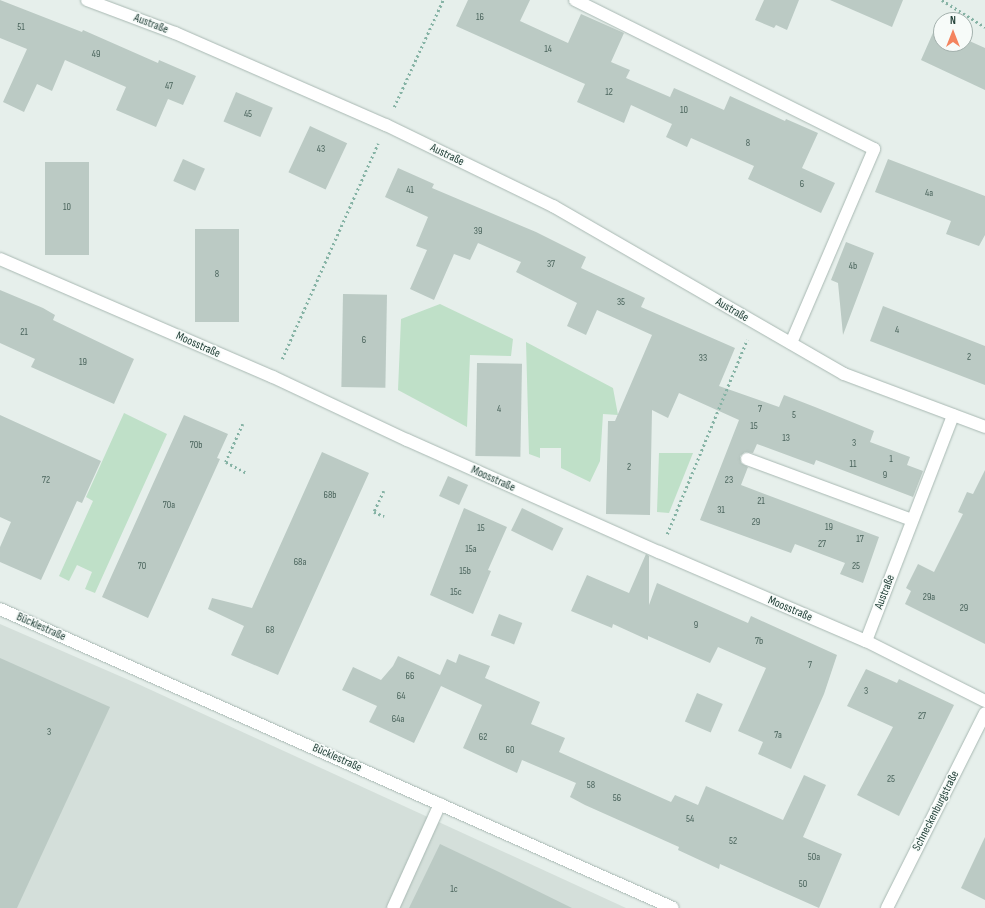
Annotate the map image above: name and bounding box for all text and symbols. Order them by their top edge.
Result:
street label: Austraße [132,11,170,37]
house number: 16 [476,12,484,24]
north arrow [933,12,973,52]
text: N [950,14,956,27]
house number: 51 [17,22,25,34]
house number: 14 [544,44,552,56]
house number: 49 [92,49,100,61]
house number: 47 [165,81,173,93]
house number: 12 [605,87,613,99]
house number: 10 [680,105,688,117]
house number: 45 [244,109,252,121]
house number: 8 [746,138,750,150]
street label: Austraße [428,141,466,169]
house number: 43 [317,144,325,156]
house number: 6 [800,179,804,191]
house number: 41 [406,185,414,197]
house number: 4a [925,188,933,200]
house number: 10 [63,202,71,214]
house number: 39 [474,226,482,238]
house number: 37 [547,259,555,271]
house number: 4b [849,261,857,273]
house number: 8 [215,269,219,281]
street label: Austraße [713,295,751,325]
house number: 35 [617,297,625,309]
house number: 4 [895,325,899,337]
house number: 21 [20,327,28,339]
street label: Moosstraße [174,329,222,361]
house number: 6 [362,335,366,347]
house number: 2 [967,352,971,364]
house number: 33 [699,353,707,365]
house number: 19 [79,357,87,369]
house number: 4 [497,404,501,416]
house number: 7 [758,404,762,416]
house number: 5 [792,410,796,422]
house number: 15 [750,421,758,433]
house number: 13 [782,433,790,445]
house number: 3 [852,438,856,450]
house number: 70b [190,440,202,452]
house number: 1 [889,454,893,466]
house number: 11 [850,459,856,471]
house number: 2 [627,462,631,474]
street label: Moosstraße [469,463,517,495]
house number: 9 [883,470,887,482]
house number: 72 [42,475,50,487]
house number: 23 [725,475,733,487]
house number: 68b [324,490,336,502]
house number: 21 [757,496,765,508]
house number: 70a [163,500,175,512]
house number: 31 [717,505,725,517]
house number: 29 [752,517,760,529]
house number: 19 [825,522,833,534]
house number: 15 [477,523,485,535]
house number: 17 [856,534,864,546]
house number: 27 [818,539,826,551]
house number: 15a [465,544,477,556]
house number: 68a [294,557,306,569]
house number: 70 [138,561,146,573]
house number: 25 [852,561,860,573]
house number: 15b [459,566,471,578]
street label: Austraße [872,573,898,611]
house number: 15c [450,587,462,599]
house number: 29a [923,592,935,604]
street label: Moosstraße [766,593,814,625]
house number: 29 [960,603,968,615]
street label: Bücklestraße [14,610,68,644]
house number: 9 [694,620,698,632]
house number: 68 [266,625,274,637]
house number: 7b [755,636,763,648]
house number: 7 [808,660,812,672]
house number: 66 [406,671,414,683]
house number: 3 [864,686,868,698]
house number: 64 [397,691,405,703]
house number: 27 [918,711,926,723]
house number: 64a [392,714,404,726]
house number: 3 [47,727,51,739]
house number: 7a [774,730,782,742]
house number: 62 [479,732,487,744]
street label: Bücklestraße [310,741,364,775]
house number: 60 [506,745,514,757]
street label: Schneckenburgstraße [910,769,962,853]
house number: 25 [887,774,895,786]
house number: 58 [587,780,595,792]
house number: 56 [613,793,621,805]
house number: 54 [686,814,694,826]
house number: 52 [729,836,737,848]
house number: 50a [808,852,820,864]
house number: 50 [799,879,807,891]
house number: 1c [450,884,458,896]

